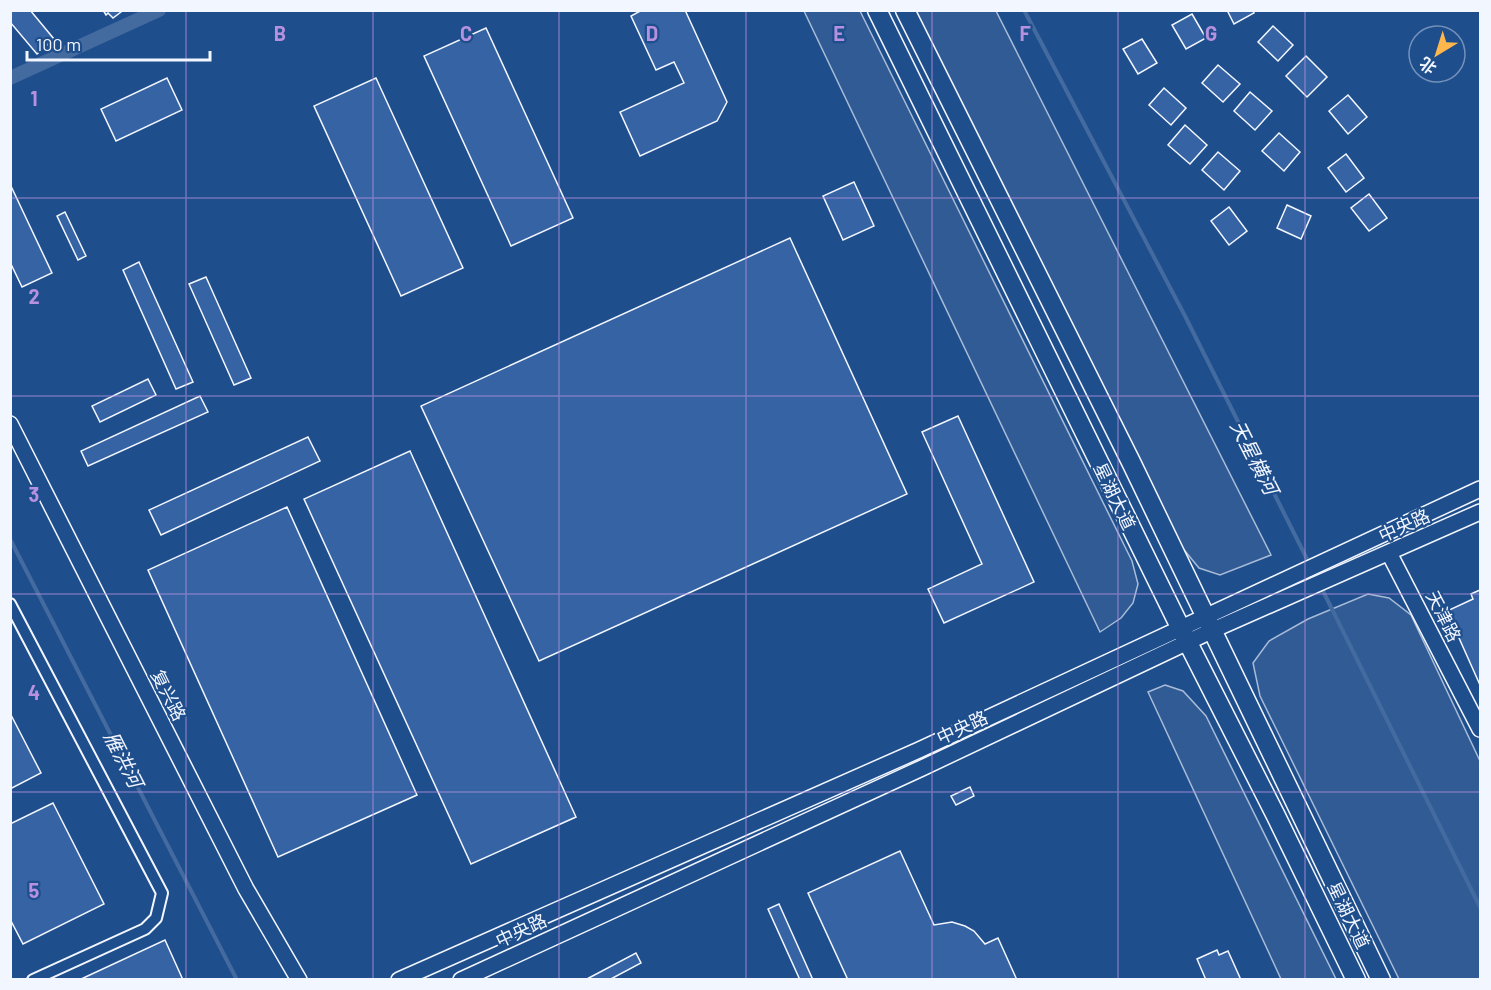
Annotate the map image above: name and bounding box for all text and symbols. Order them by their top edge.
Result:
text: B [274,21,286,45]
text: C [460,21,472,45]
text: D [646,21,658,45]
text: E [833,21,845,45]
text: F [1019,21,1031,45]
text: G [1205,21,1217,45]
scale bar [27,24,210,62]
north arrow [1407,24,1467,84]
text: 100 m [36,33,81,55]
text: 北 [1415,54,1440,79]
text: 1 [30,86,38,110]
text: 2 [28,284,40,308]
water label: 天星横河 [1226,416,1286,502]
street label: 星湖大道 [1089,459,1141,533]
text: 3 [29,482,39,506]
street label: 中央路 [1375,504,1433,546]
street label: 天津路 [1422,587,1466,645]
street label: 复兴路 [147,666,191,724]
text: 4 [28,680,40,704]
street label: 中央路 [933,706,991,748]
water label: 雁洪河 [100,727,150,795]
text: 5 [29,878,40,902]
street label: 星湖大道 [1323,878,1375,952]
street label: 中央路 [492,909,550,951]

